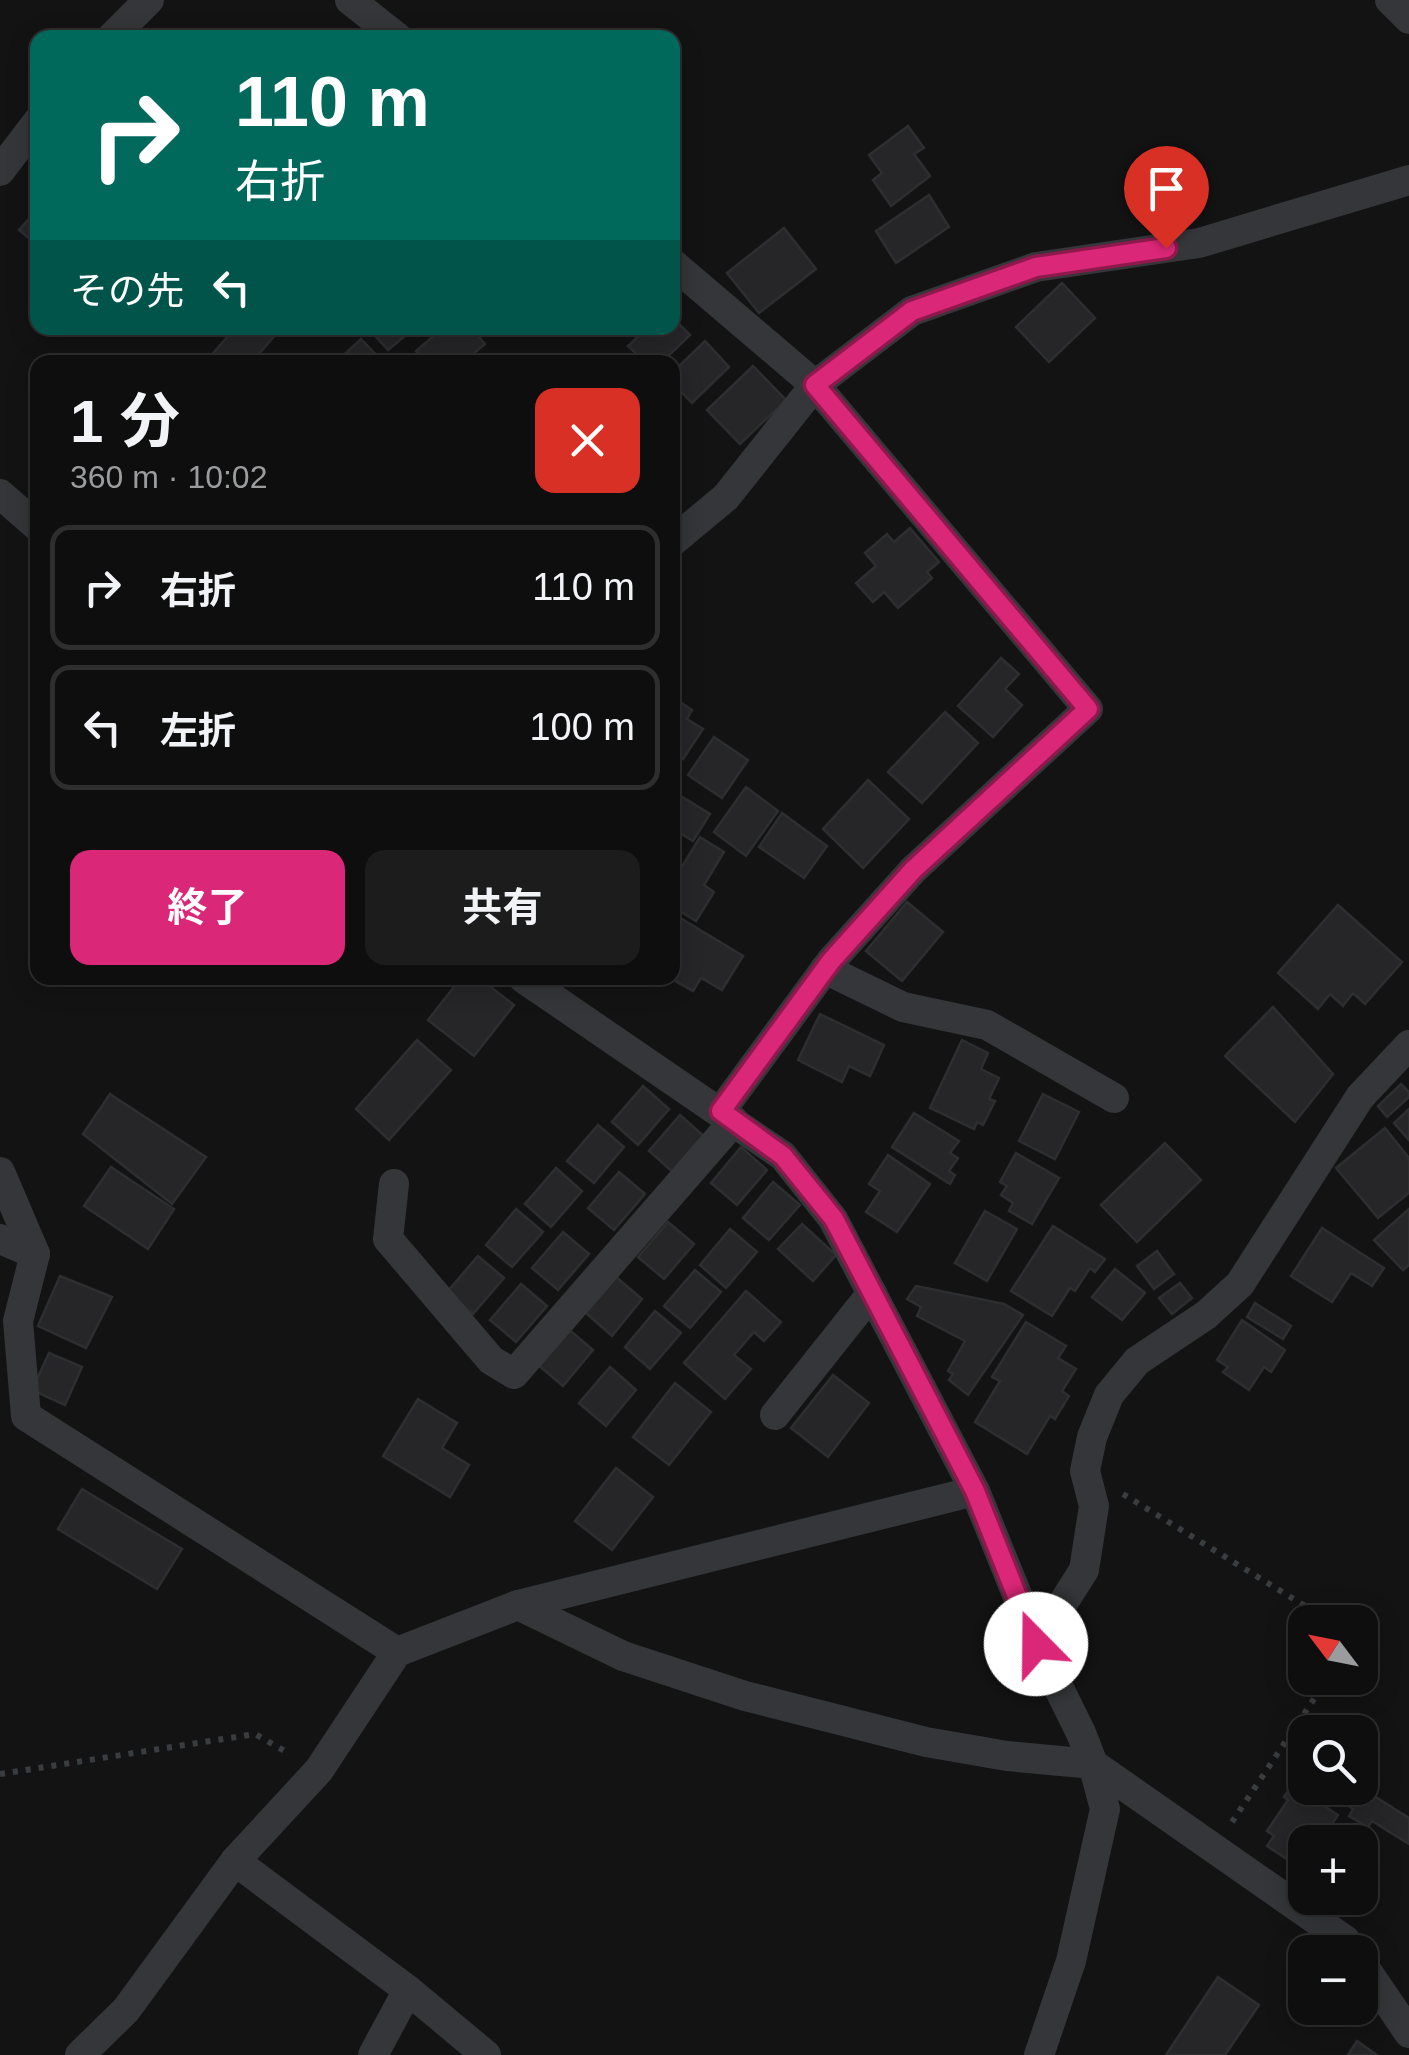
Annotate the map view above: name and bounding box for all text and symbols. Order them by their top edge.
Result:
text: 110 m [235,63,430,141]
icon: right [70,70,200,200]
pin [1124,146,1209,249]
text: 右折 [235,156,325,207]
icon: arrive [1139,161,1194,216]
icon: left [204,260,259,315]
text: その先 [70,270,184,312]
text: 1 分 [70,388,180,455]
button: close [535,388,640,493]
text: 360 m · 10:02 [70,459,267,495]
icon: right [75,560,130,615]
text: 110 m [532,566,635,608]
text: 右折 [160,570,236,612]
icon: left [75,700,130,755]
text: 100 m [529,706,635,748]
text: 左折 [160,710,236,752]
button: 終了 [70,850,345,965]
button: 共有 [365,850,640,965]
position arrow [984,1592,1088,1696]
north arrow [1288,1605,1378,1695]
map controls [1288,1605,1378,2025]
button: search [1288,1715,1378,1805]
button: + [1288,1825,1378,1915]
button: − [1288,1935,1378,2025]

